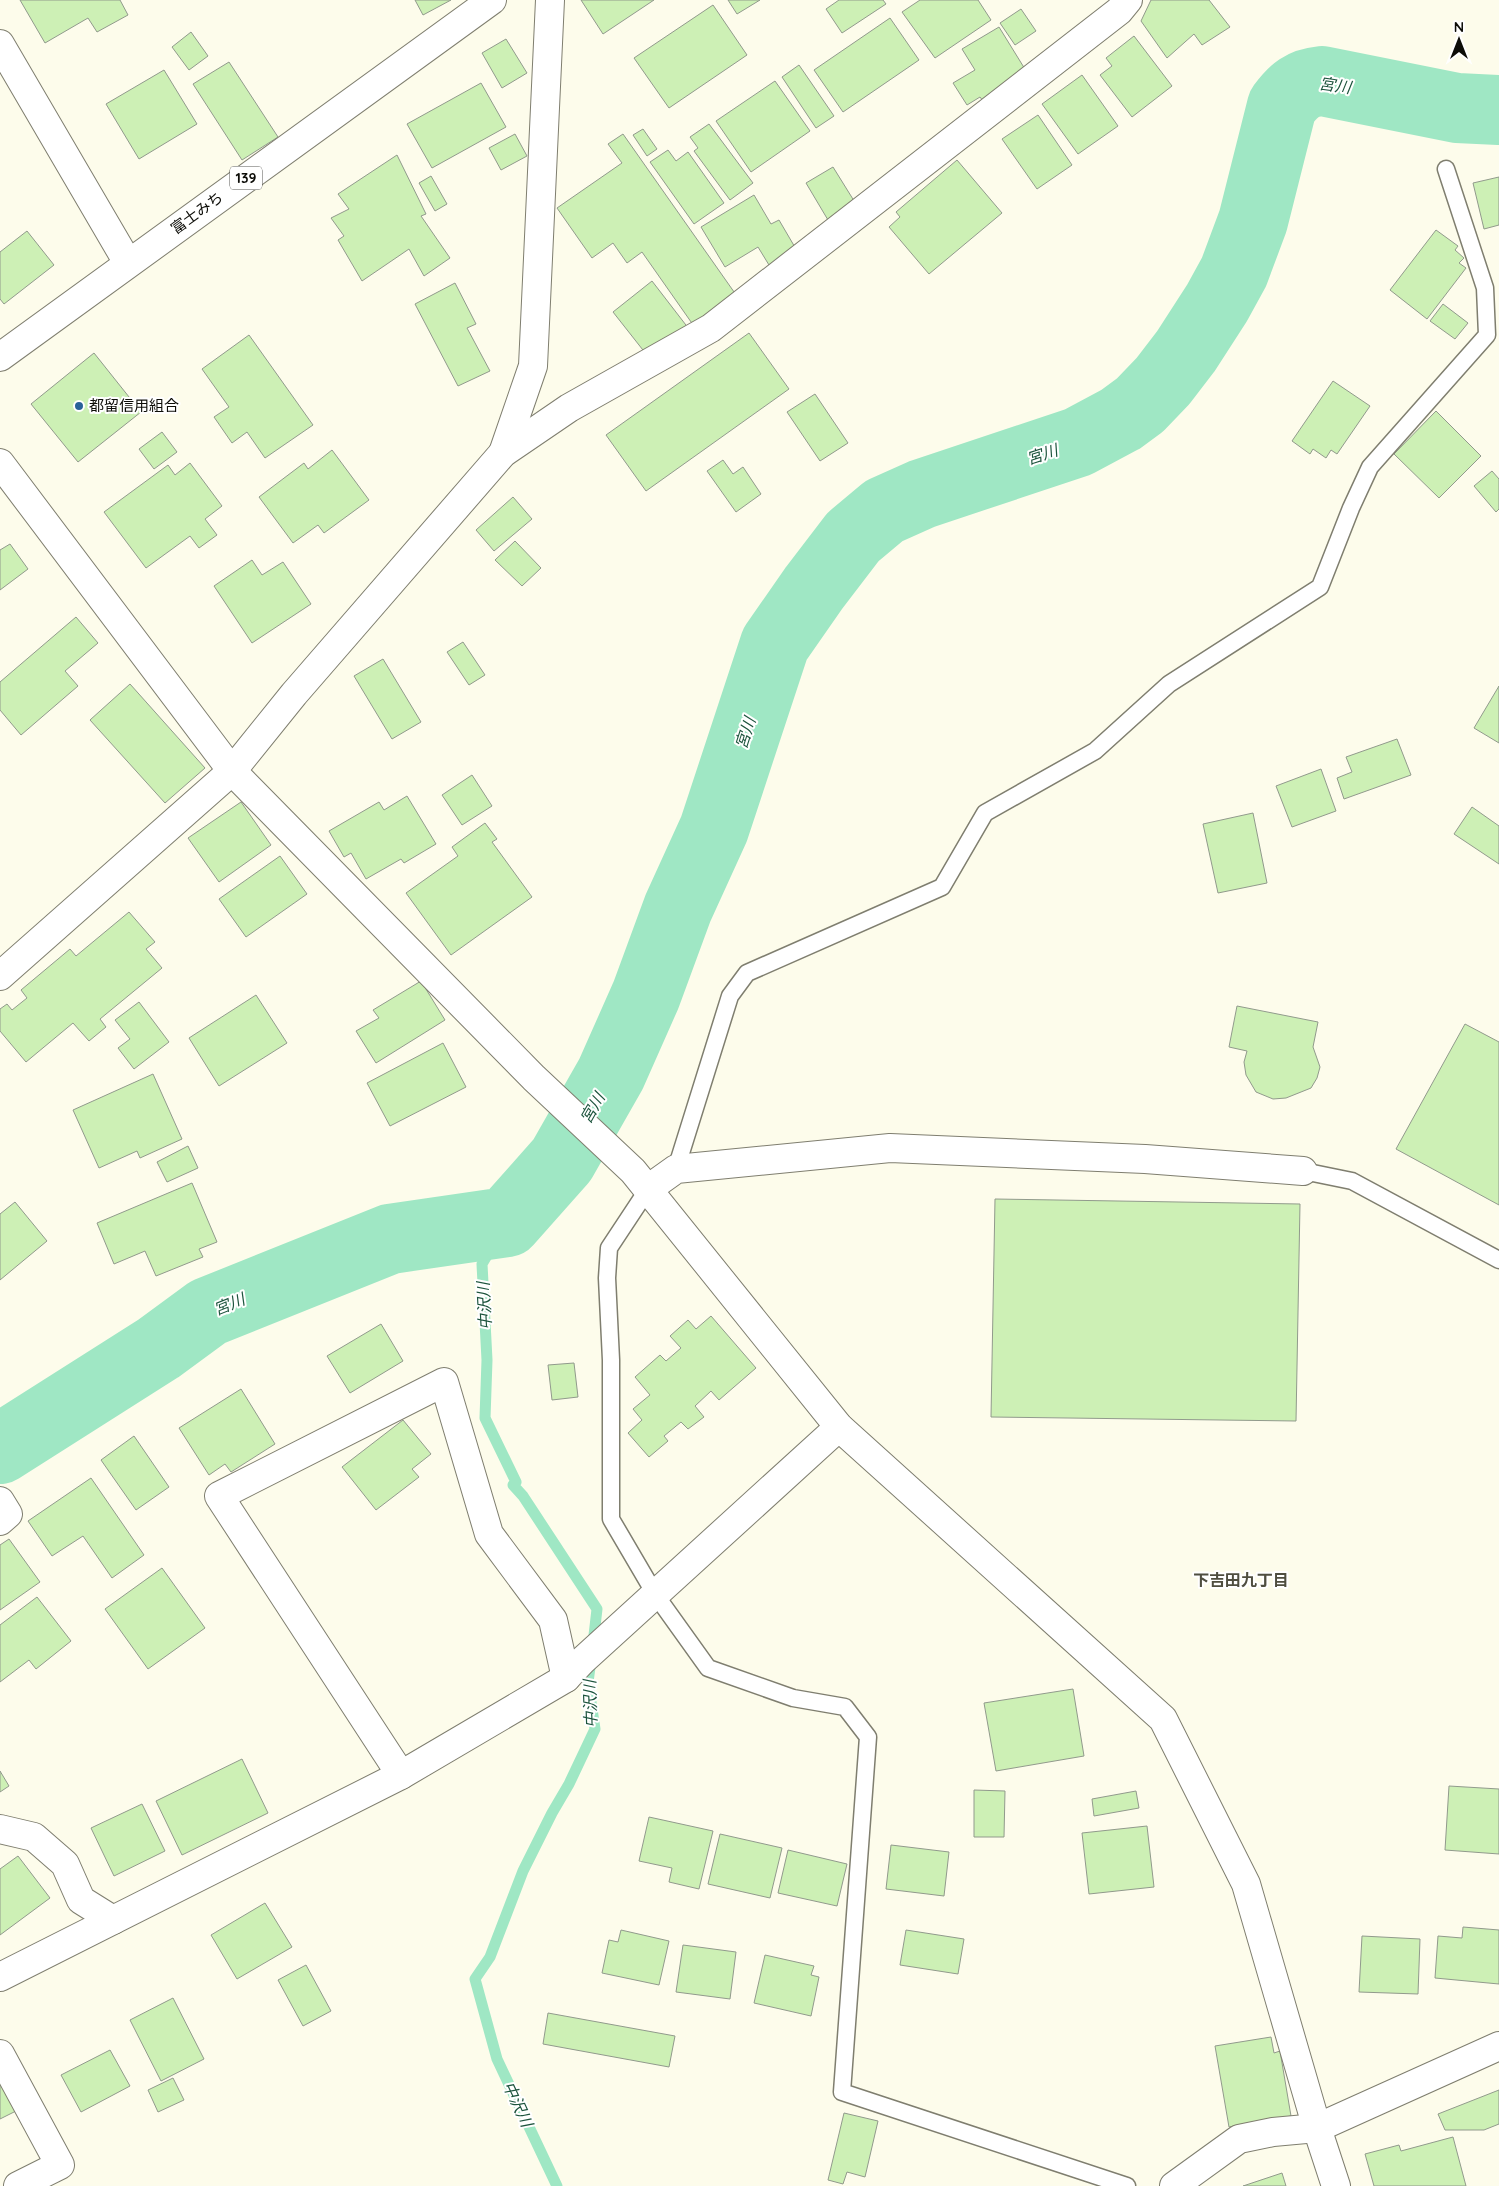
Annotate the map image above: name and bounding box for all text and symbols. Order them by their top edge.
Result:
north arrow [1434,15,1484,65]
text: N [1454,18,1464,36]
water label: 宮川 [1318,73,1354,97]
road number: 139 [230,167,262,190]
street label: 富士みち [167,187,227,238]
place label: 都留信用組合 [89,396,179,415]
marker: 都留信用組合 [73,400,85,412]
water label: 宮川 [1024,439,1062,468]
water label: 宮川 [731,713,760,751]
water label: 宮川 [575,1087,610,1127]
water label: 中沢川 [473,1280,495,1330]
water label: 宮川 [210,1288,249,1319]
district label: 下吉田九丁目 [1193,1570,1289,1590]
water label: 中沢川 [579,1678,601,1728]
water label: 中沢川 [499,2078,538,2132]

